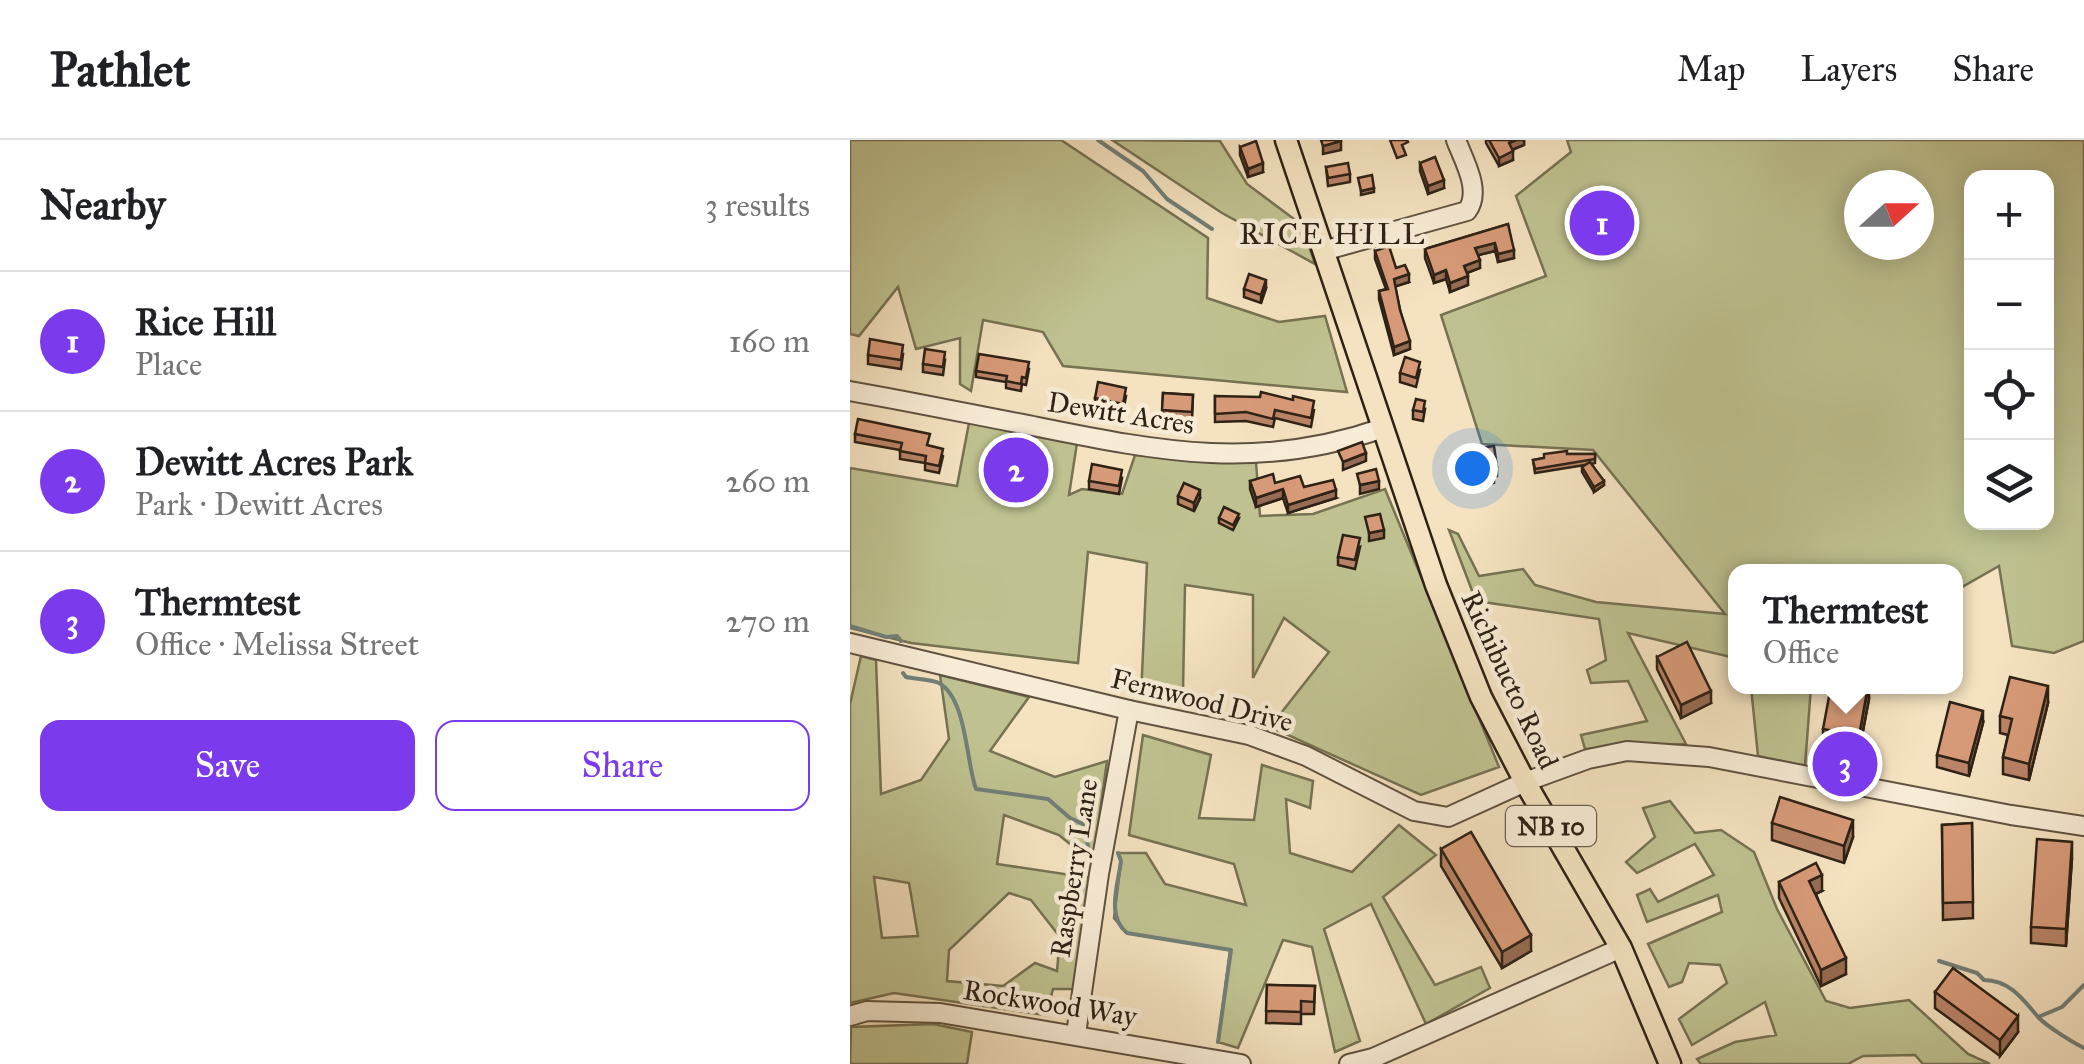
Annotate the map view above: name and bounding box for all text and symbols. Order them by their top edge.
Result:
text: Pathlet [50,40,190,99]
text: Map [1677,48,1745,91]
text: Layers [1800,48,1897,91]
text: Share [1952,48,2034,91]
north arrow [1844,170,1934,260]
map controls [1964,170,2054,530]
button: + [1964,170,2054,260]
text: Nearby [40,179,165,231]
text: 3 results [705,186,810,225]
pin: 1 [1570,186,1634,260]
district label: RICE HILL [1239,216,1427,252]
button: − [1964,260,2054,350]
text: Rice Hill [135,299,276,345]
text: 1 [66,322,79,361]
text: 160 m [729,322,810,361]
text: Place [135,345,202,384]
button: locate [1964,350,2054,440]
street label: Dewitt Acres [1045,384,1197,442]
pin: 2 [984,432,1048,508]
text: Dewitt Acres Park [135,439,413,485]
button: layers [1964,440,2054,530]
your location [1447,443,1498,494]
text: 2 [65,462,80,501]
text: 260 m [725,462,810,501]
text: Park · Dewitt Acres [135,485,383,524]
popup [1728,564,1963,694]
text: Thermtest [135,579,300,625]
street label: Richibucto Road [1453,585,1567,775]
text: Thermtest [1763,587,1928,633]
text: 3 [66,602,79,641]
text: 270 m [726,602,810,641]
text: Office · Melissa Street [135,625,419,664]
text: Office [1763,633,1839,672]
street label: Fernwood Drive [1107,660,1297,740]
button: Save [40,720,415,811]
button: Share [435,720,810,811]
pin: 3 [1812,726,1878,802]
street label: Raspberry Lane [1043,776,1105,960]
road number: NB 10 [1506,806,1596,846]
street label: Rockwood Way [961,972,1140,1034]

